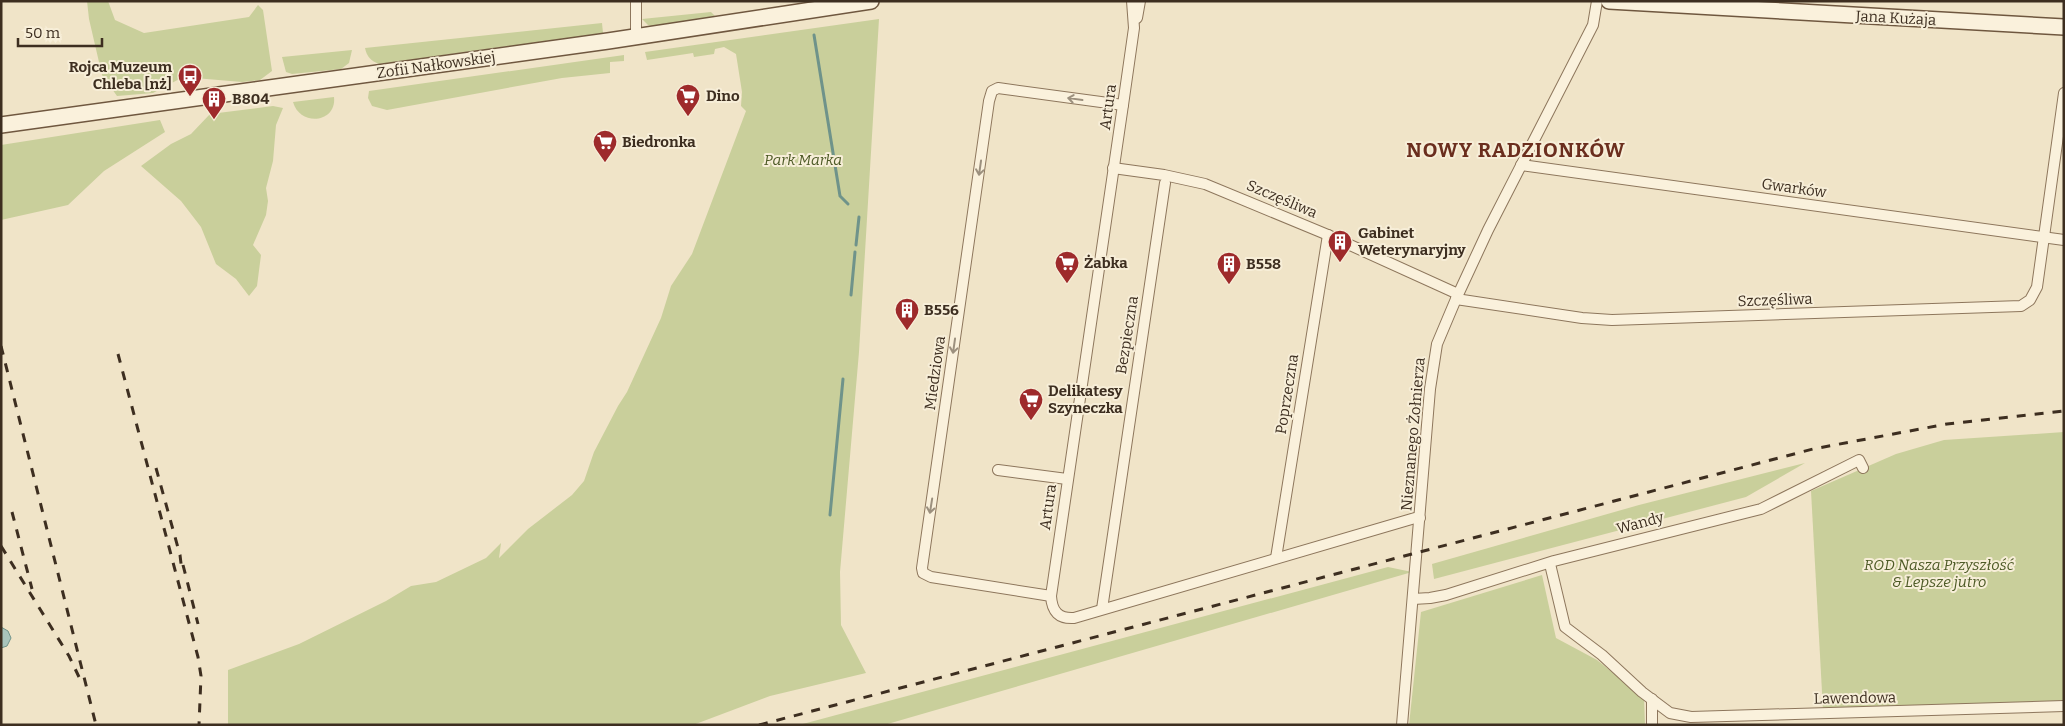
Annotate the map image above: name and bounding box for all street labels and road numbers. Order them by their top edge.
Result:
street label: Jana Kużaja [1854,7,1937,29]
street label: Zofii Nałkowskiej [375,48,497,82]
street label: Artura [1096,83,1120,131]
street label: Gwarków [1760,175,1829,202]
street label: Szczęśliwa [1244,176,1320,222]
street label: Szczęśliwa [1737,290,1813,310]
street label: Bezpieczna [1112,295,1142,375]
street label: Miedziowa [921,335,949,411]
street label: Poprzeczna [1272,353,1302,435]
street label: Nieznanego Żołnierza [1397,357,1429,511]
street label: Artura [1036,483,1060,531]
street label: Wandy [1614,508,1666,538]
street label: Lawendowa [1814,688,1896,708]

